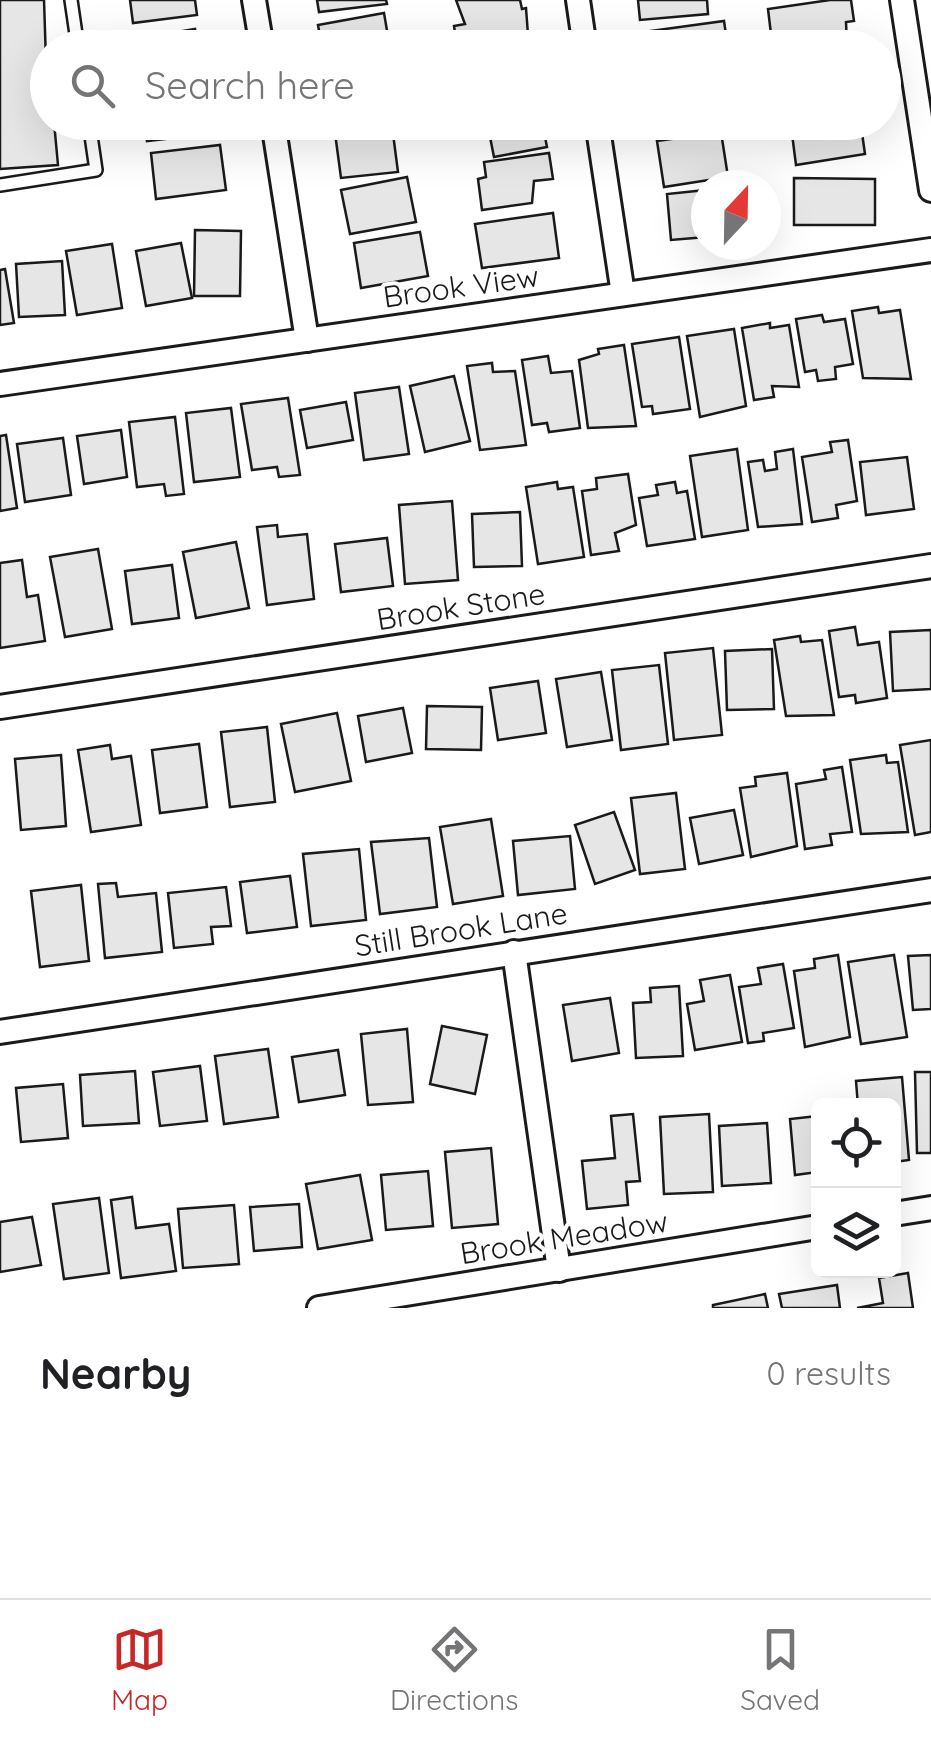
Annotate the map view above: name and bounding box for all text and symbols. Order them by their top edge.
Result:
search box [30,30,901,140]
icon: search [65,58,120,113]
text: Search here [145,61,355,109]
north arrow [691,170,781,260]
street label: Brook View [381,256,541,316]
street label: Brook Stone [374,574,548,638]
street label: Still Brook Lane [352,893,570,965]
map controls [811,1098,901,1278]
button: locate [811,1098,901,1188]
button: layers [811,1188,901,1278]
street label: Brook Meadow [457,1202,670,1272]
text: Nearby [40,1347,191,1400]
text: 0 results [767,1353,891,1393]
tab: Map [111,1622,168,1717]
tab: Directions [390,1622,518,1717]
tab: Saved [740,1622,820,1717]

